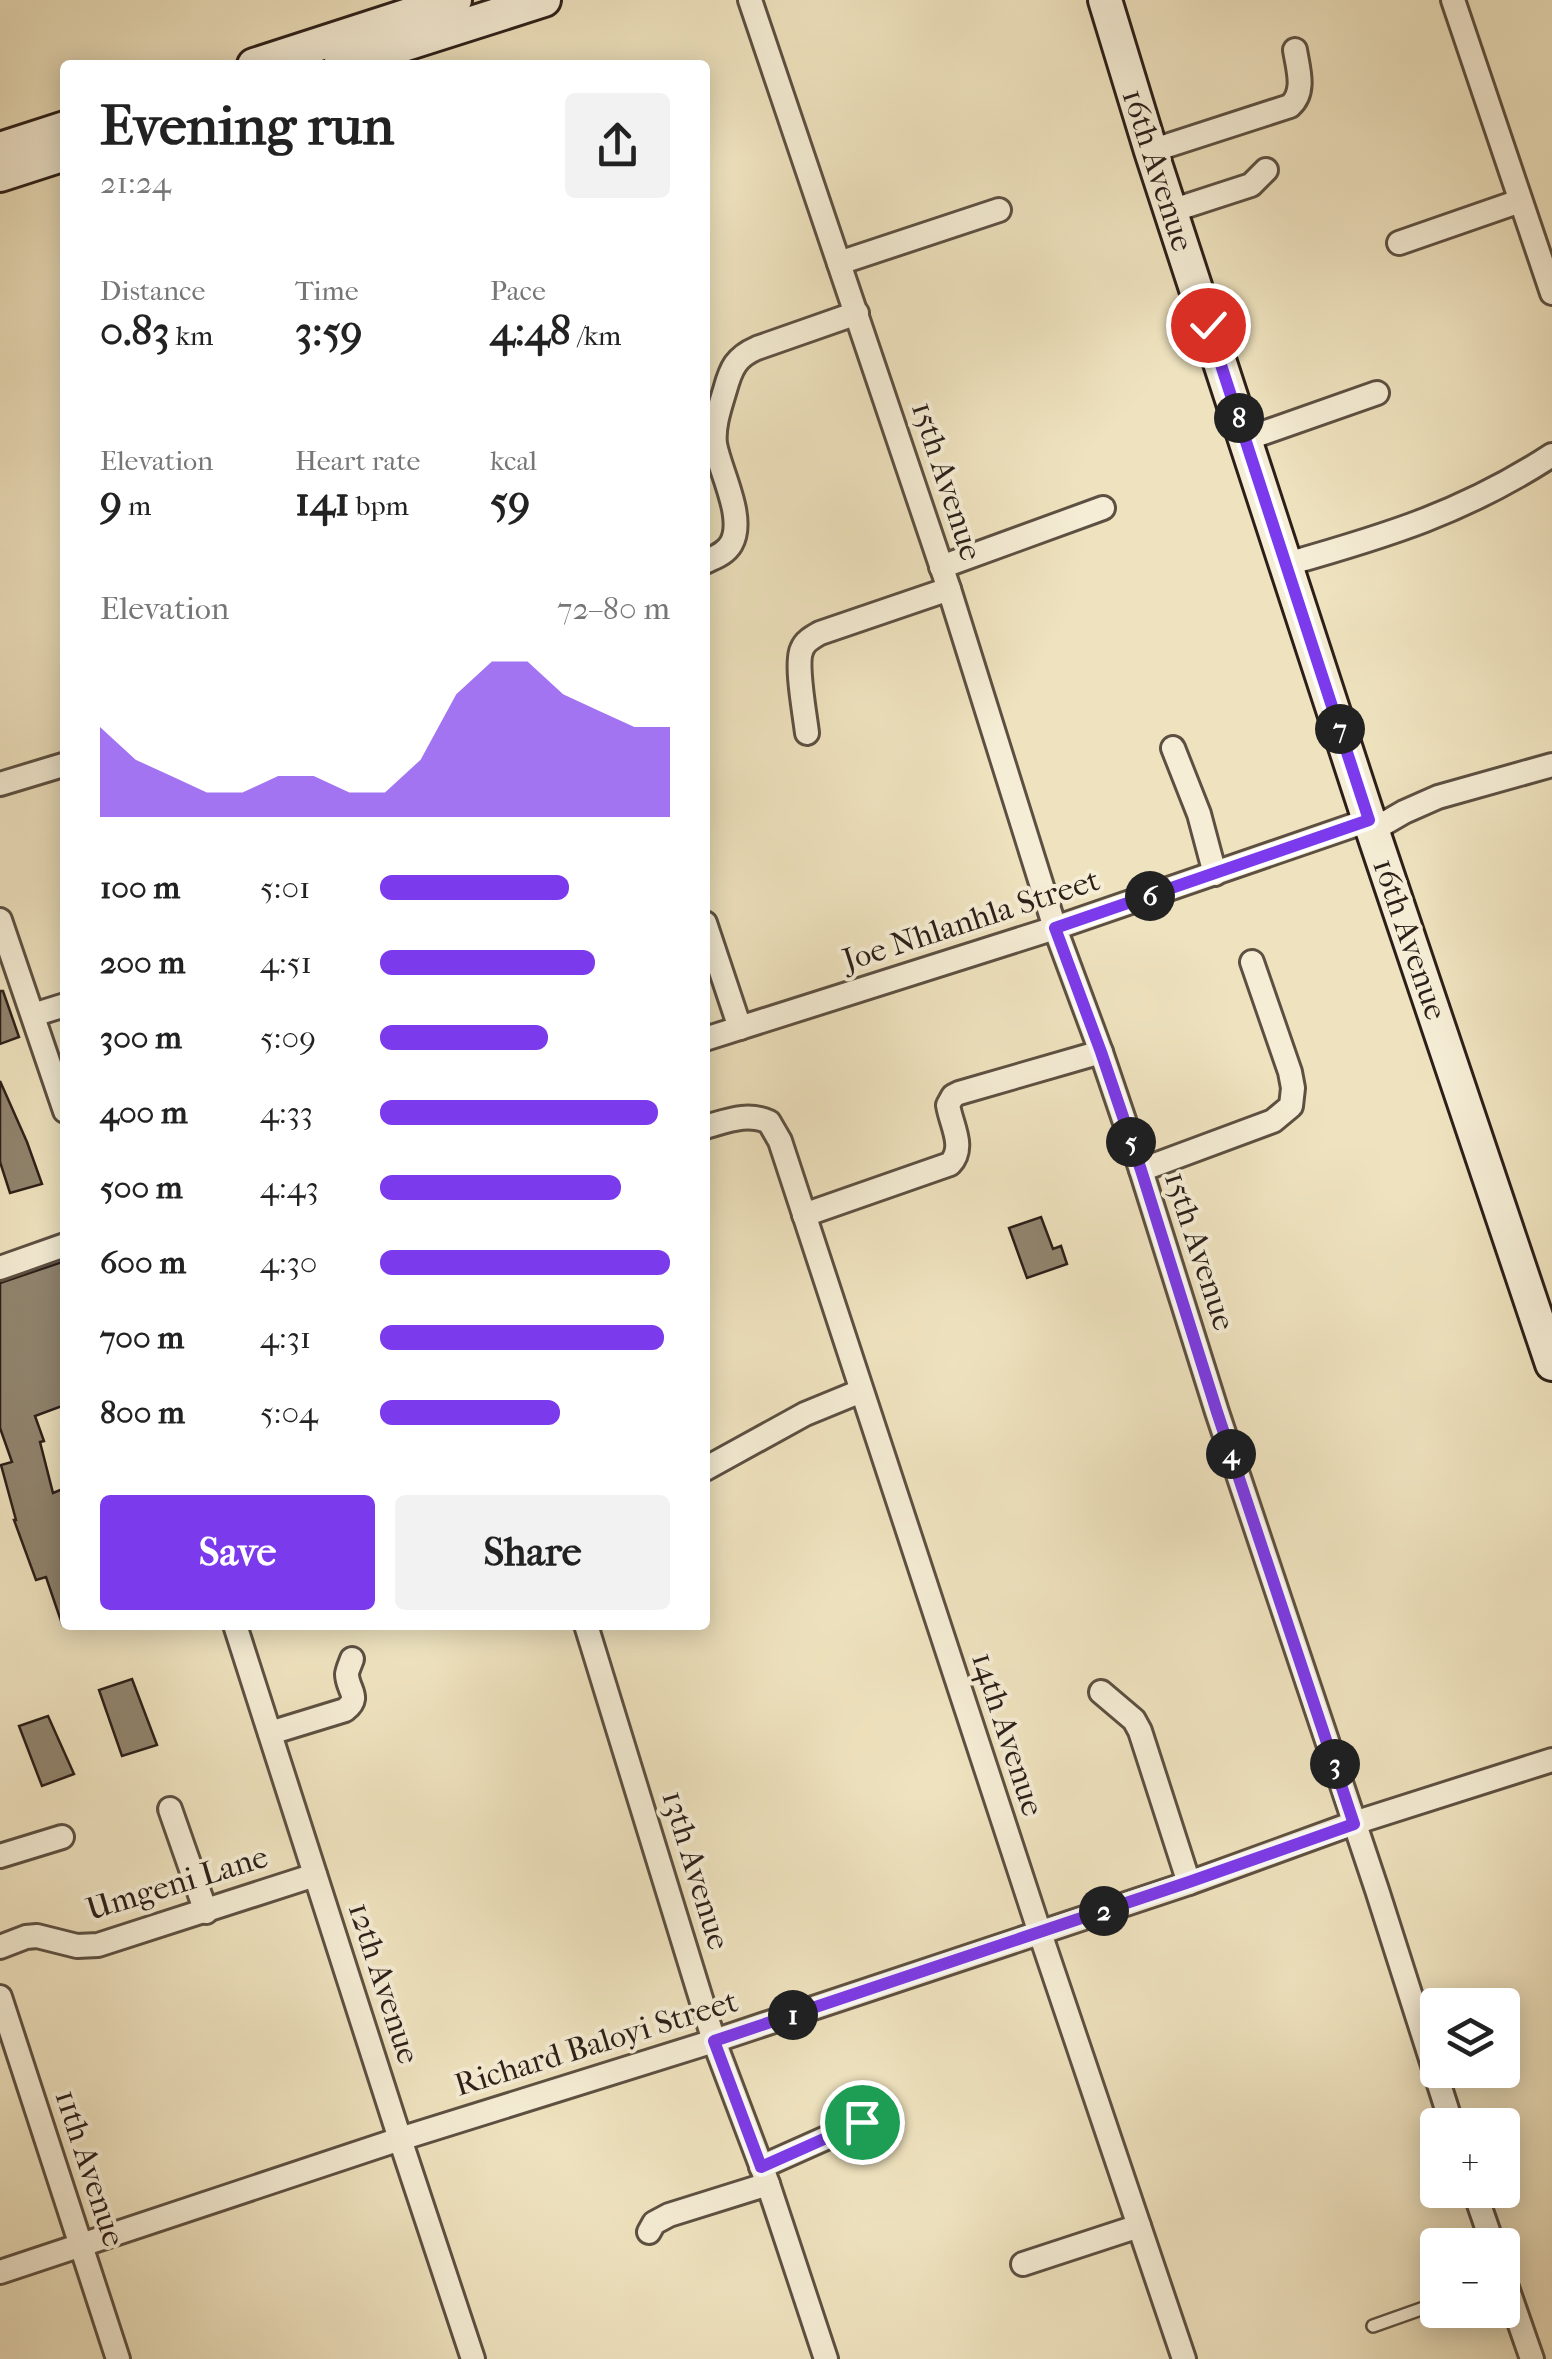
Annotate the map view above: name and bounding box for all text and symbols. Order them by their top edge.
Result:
street label: 16th Avenue [1114,84,1202,256]
button: share [565,93,670,198]
text: Evening run [100,94,394,158]
text: 21:24 [100,164,171,201]
text: Distance [100,274,205,307]
text: Time [295,274,359,307]
text: Pace [490,274,546,307]
pin [1166,283,1251,368]
icon: check [1181,298,1236,353]
text: 0.83 [100,307,170,356]
text: 3:59 [295,307,363,356]
text: 4:48 [490,307,571,356]
text: km [170,319,213,352]
text: /km [571,319,621,352]
pin: 8 [1214,393,1264,443]
street label: 15th Avenue [904,397,990,565]
text: 8 [1232,401,1246,434]
text: Elevation [100,444,213,477]
text: Heart rate [295,444,420,477]
text: kcal [490,444,537,477]
text: 9 [100,477,122,526]
text: 141 [295,477,350,526]
text: 59 [490,477,530,526]
text: m [122,489,151,522]
text: bpm [350,489,409,522]
text: Elevation [100,590,229,627]
text: 72–80 m [557,590,670,627]
pin: 7 [1315,704,1365,754]
text: 7 [1333,712,1347,745]
street label: 16th Avenue [1365,853,1455,1025]
street label: Joe Nhlanhla Street [835,861,1105,980]
text: 100 m [100,869,180,906]
text: 5:01 [260,869,310,906]
pin: 6 [1125,871,1175,921]
text: 6 [1142,879,1158,912]
text: 200 m [100,944,185,981]
text: 4:51 [260,944,312,981]
text: 300 m [100,1019,182,1056]
text: 5:09 [260,1019,316,1056]
text: 400 m [100,1094,188,1131]
text: 4:33 [260,1094,313,1131]
pin: 5 [1106,1117,1156,1167]
text: 5 [1125,1125,1137,1158]
street label: 15th Avenue [1157,1167,1243,1335]
text: 500 m [100,1169,183,1206]
text: 4:43 [260,1169,319,1206]
text: 600 m [100,1244,186,1281]
text: 4:30 [260,1244,317,1281]
text: 700 m [100,1319,184,1356]
text: 4:31 [260,1319,311,1356]
text: 800 m [100,1394,185,1431]
text: 5:04 [260,1394,318,1431]
pin: 4 [1206,1429,1256,1479]
text: 4 [1223,1437,1239,1470]
button: Save [100,1495,375,1610]
button: Share [395,1495,670,1610]
street label: 14th Avenue [964,1648,1052,1821]
pin: 3 [1310,1739,1360,1789]
text: 3 [1329,1747,1341,1780]
street label: 13th Avenue [654,1786,738,1954]
street label: Umgeni Lane [82,1838,272,1928]
pin: 2 [1079,1886,1129,1936]
text: 2 [1097,1894,1111,1927]
street label: 12th Avenue [341,1898,428,2068]
street label: Richard Baloyi Street [450,1982,742,2104]
map controls [1420,1988,1520,2328]
button: layers [1420,1988,1520,2088]
pin: 1 [768,1990,818,2040]
text: 1 [788,1998,798,2031]
pin [820,2080,905,2165]
street label: 11th Avenue [47,2085,133,2251]
icon: arrive [835,2095,890,2150]
button: + [1420,2108,1520,2208]
button: − [1420,2228,1520,2328]

